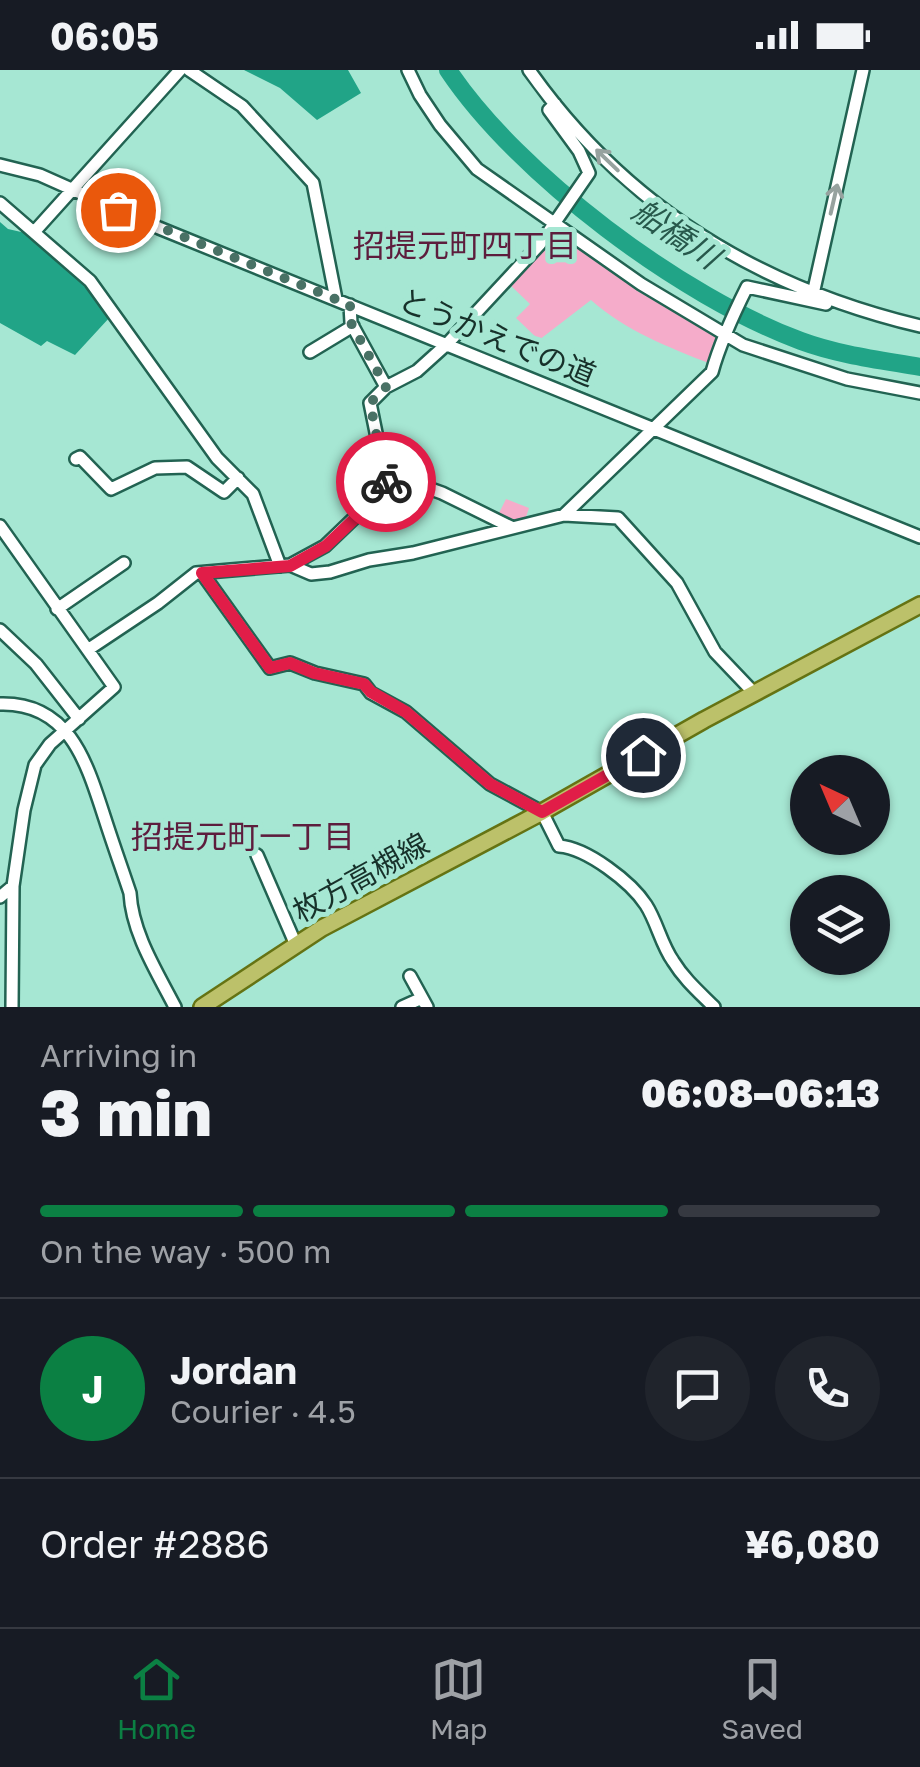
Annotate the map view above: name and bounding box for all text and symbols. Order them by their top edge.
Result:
text: 06:05 [50,13,159,58]
one-way arrow [596,148,620,172]
pin [76,168,161,253]
icon: bag [91,183,146,238]
one-way arrow [826,184,844,216]
water label: 船橋川 [626,191,729,277]
district label: 招提元町四丁目 [353,226,577,264]
street label: とうかえでの道 [394,281,601,393]
courier [336,432,436,532]
icon: bike [359,455,414,510]
pin [601,713,686,798]
icon: home [616,728,671,783]
north arrow [790,755,890,855]
map controls [790,755,890,975]
district label: 招提元町一丁目 [131,817,355,855]
street label: 枚方高槻線 [286,825,435,929]
button: layers [790,875,890,975]
text: Arriving in [40,1036,197,1074]
text: 06:08–06:13 [641,1070,880,1115]
text: 3 min [40,1072,212,1150]
text: On the way · 500 m [40,1232,331,1270]
button: chat [645,1336,750,1441]
button: phone [775,1336,880,1441]
text: Jordan [170,1347,297,1392]
text: J [82,1366,103,1411]
text: Courier · 4.5 [170,1392,356,1430]
text: Order #2886 [40,1521,270,1566]
text: ¥6,080 [745,1521,880,1566]
tab: Home [117,1652,196,1745]
tab: Map [430,1652,487,1745]
tab: Saved [721,1652,803,1745]

